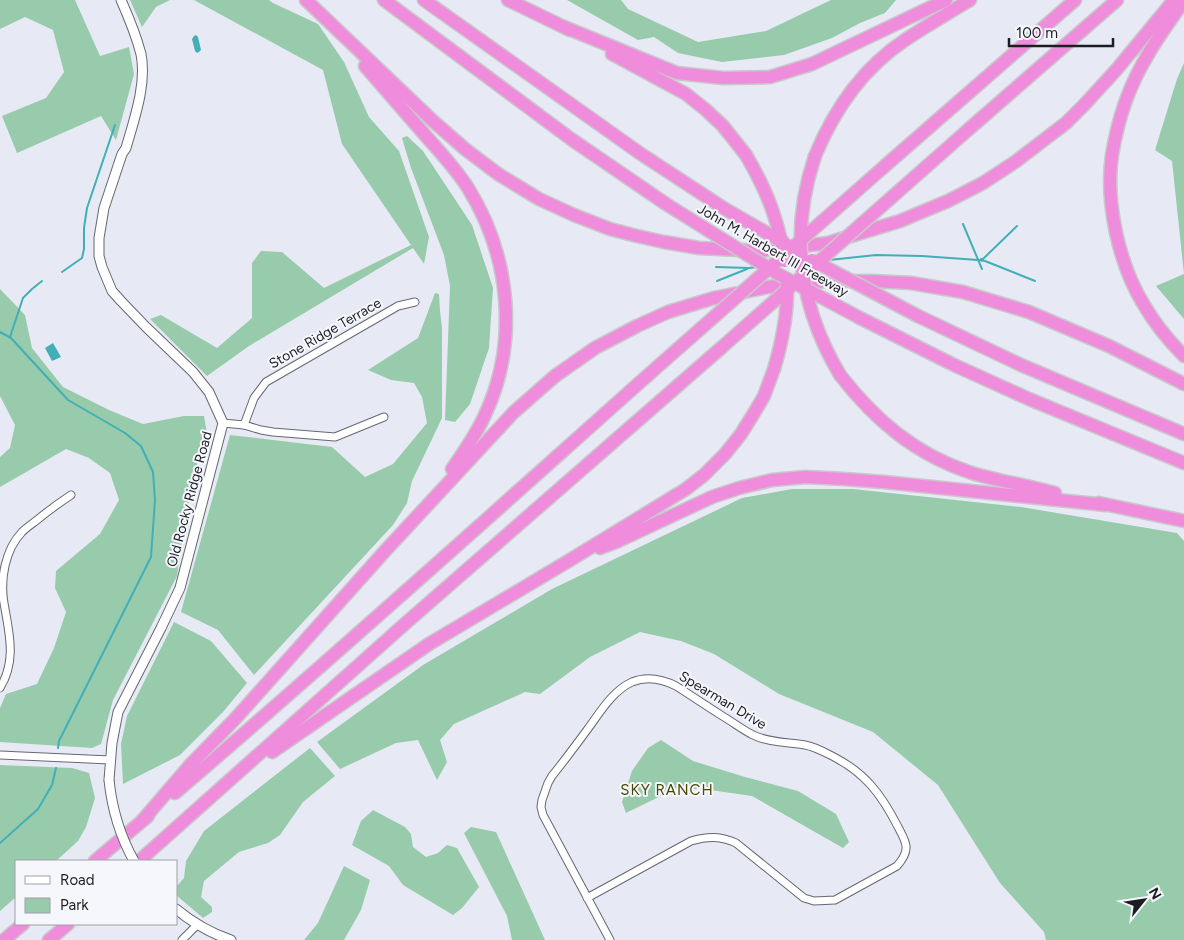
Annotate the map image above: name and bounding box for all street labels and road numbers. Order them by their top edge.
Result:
street label: John M. Harbert III Freeway [694,200,852,301]
street label: Stone Ridge Terrace [266,294,385,372]
street label: Old Rocky Ridge Road [163,430,216,569]
street label: Spearman Drive [676,668,770,733]

